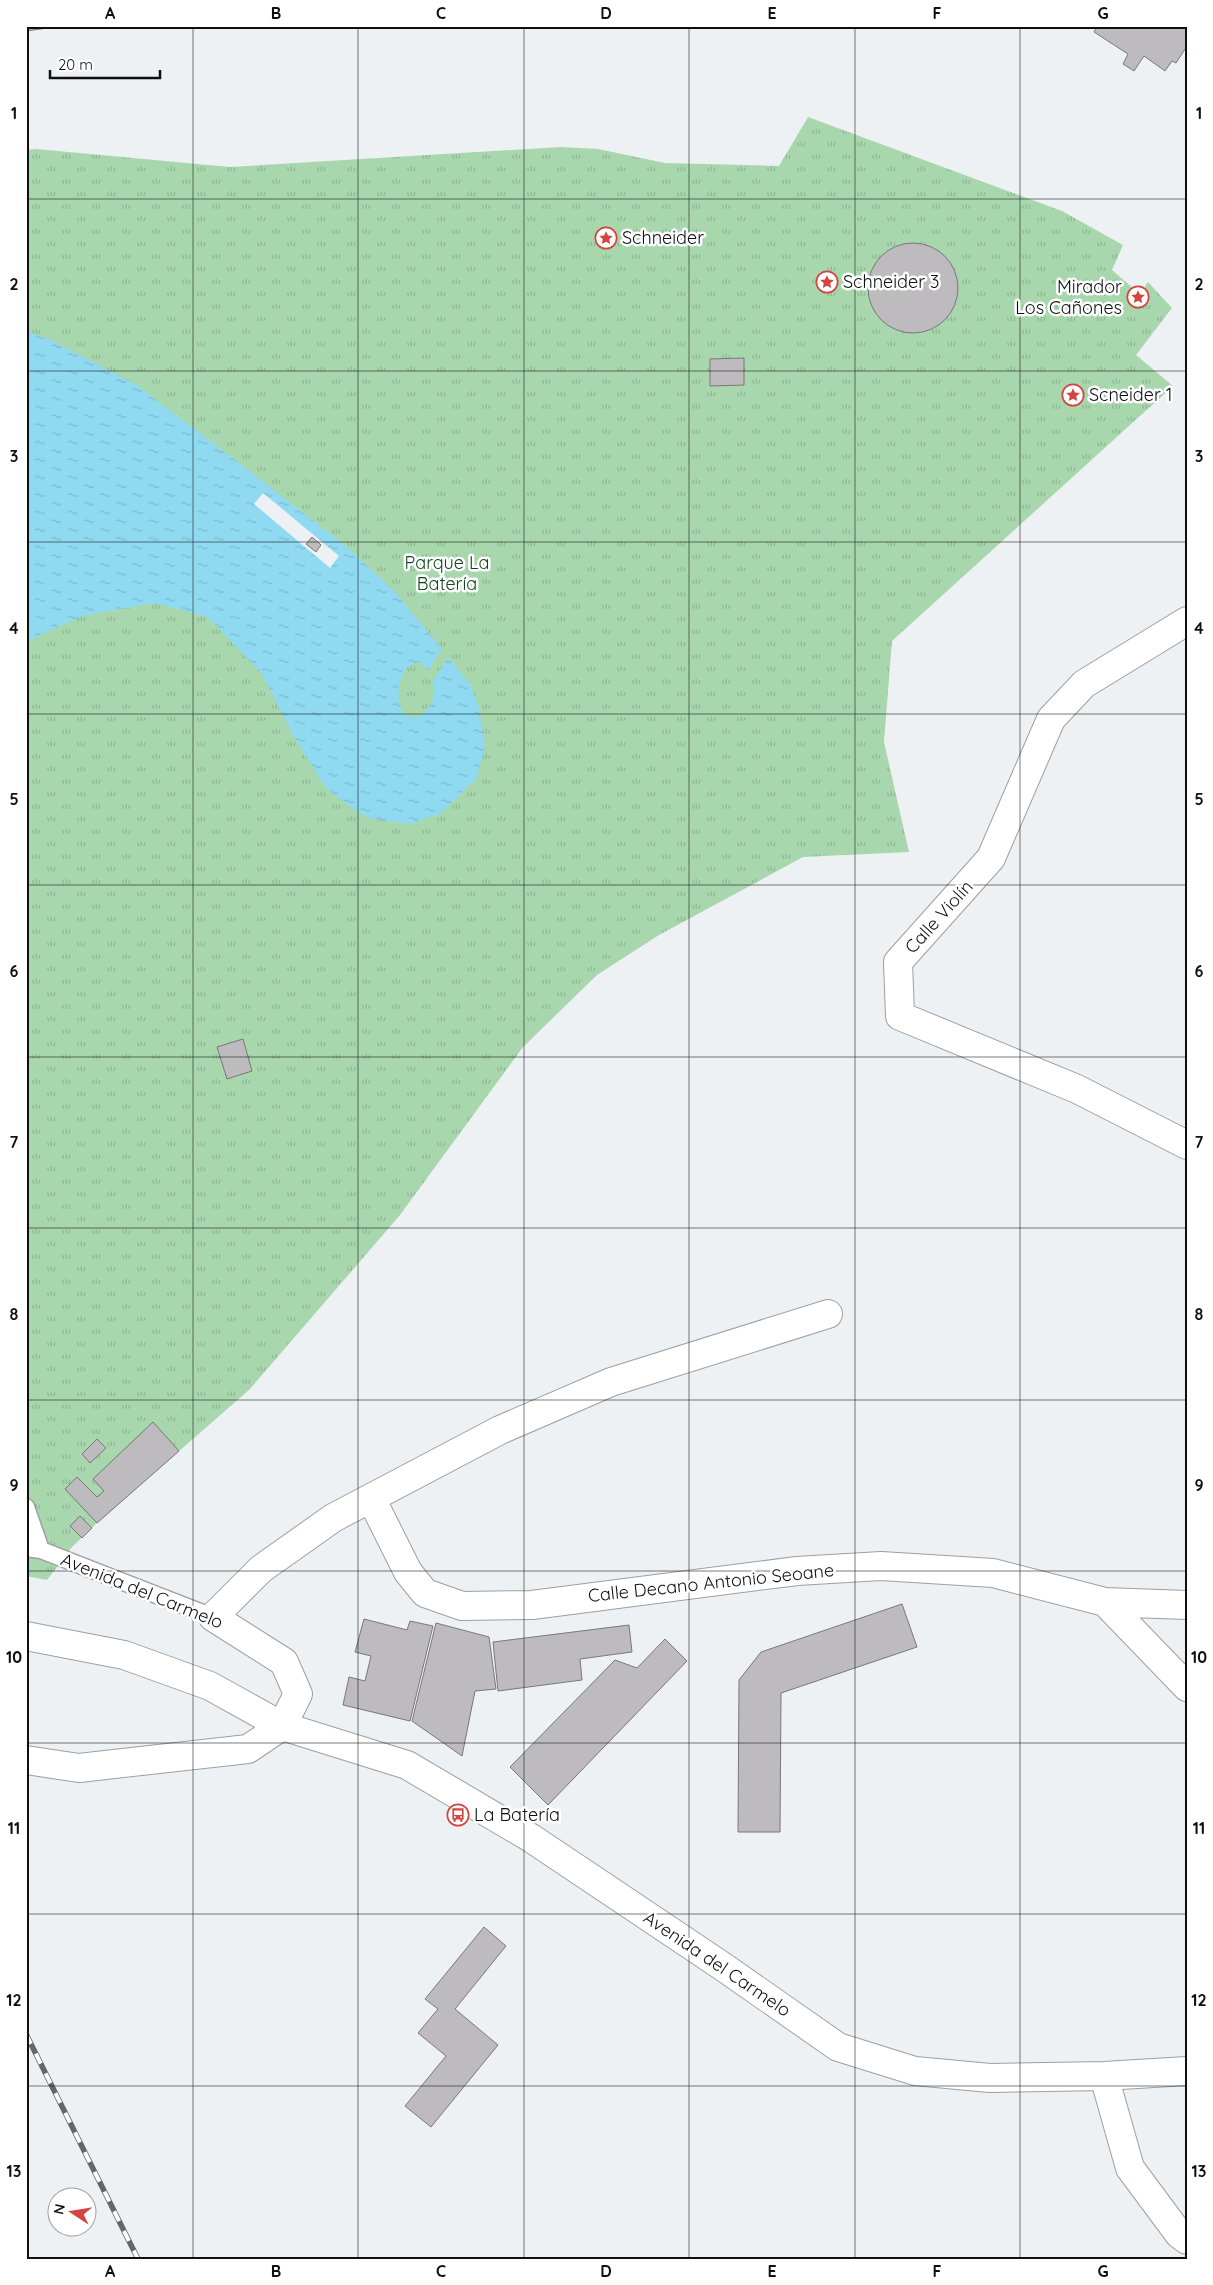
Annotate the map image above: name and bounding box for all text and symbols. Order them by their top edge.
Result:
text: A [105,3,116,23]
text: B [271,3,281,23]
text: C [436,3,446,23]
text: D [600,3,612,23]
text: E [767,3,777,23]
text: F [933,3,942,23]
text: G [1097,3,1109,23]
scale bar [50,48,160,80]
text: 20 m [58,55,93,74]
text: 1 [11,103,17,123]
text: 1 [1196,103,1202,123]
place icon: Schneider [594,226,618,250]
place label: Schneider [622,226,704,249]
place icon: Schneider 3 [815,270,839,294]
place label: Schneider 3 [843,270,939,293]
text: 2 [9,274,19,294]
text: 2 [1194,274,1204,294]
place label: Mirador Los Cañones [1015,275,1122,319]
place icon: Mirador Los Cañones [1126,285,1150,309]
place icon: Scneider 1 [1061,383,1085,407]
place label: Scneider 1 [1089,383,1172,406]
text: 3 [10,446,18,466]
text: 3 [1195,446,1203,466]
park label: Parque La Batería [405,551,489,595]
text: 4 [9,618,19,638]
text: 4 [1194,618,1204,638]
text: 5 [9,789,19,809]
text: 5 [1194,789,1204,809]
street label: Calle Violín [900,875,978,958]
text: 6 [10,961,19,981]
text: 6 [1195,961,1204,981]
text: 7 [10,1132,19,1152]
text: 7 [1195,1132,1204,1152]
text: 8 [10,1304,19,1324]
text: 8 [1195,1304,1204,1324]
text: 9 [9,1475,19,1495]
text: 9 [1194,1475,1204,1495]
street label: Avenida del Carmelo [58,1547,227,1634]
street label: Calle Decano Antonio Seoane [587,1558,835,1607]
text: 10 [6,1647,22,1667]
text: 10 [1191,1647,1207,1667]
bus stop icon: La Batería [446,1803,470,1827]
place label: La Batería [474,1803,560,1826]
text: 11 [8,1818,20,1838]
text: 11 [1193,1818,1205,1838]
street label: Avenida del Carmelo [639,1906,795,2021]
text: 12 [6,1990,22,2010]
text: 12 [1191,1990,1207,2010]
text: 13 [7,2161,21,2181]
text: 13 [1192,2161,1206,2181]
north arrow [48,2188,98,2238]
text: N [49,2202,69,2216]
text: A [105,2261,116,2281]
text: B [271,2261,281,2281]
text: C [436,2261,446,2281]
text: D [600,2261,612,2281]
text: E [767,2261,777,2281]
text: F [933,2261,942,2281]
text: G [1097,2261,1109,2281]

